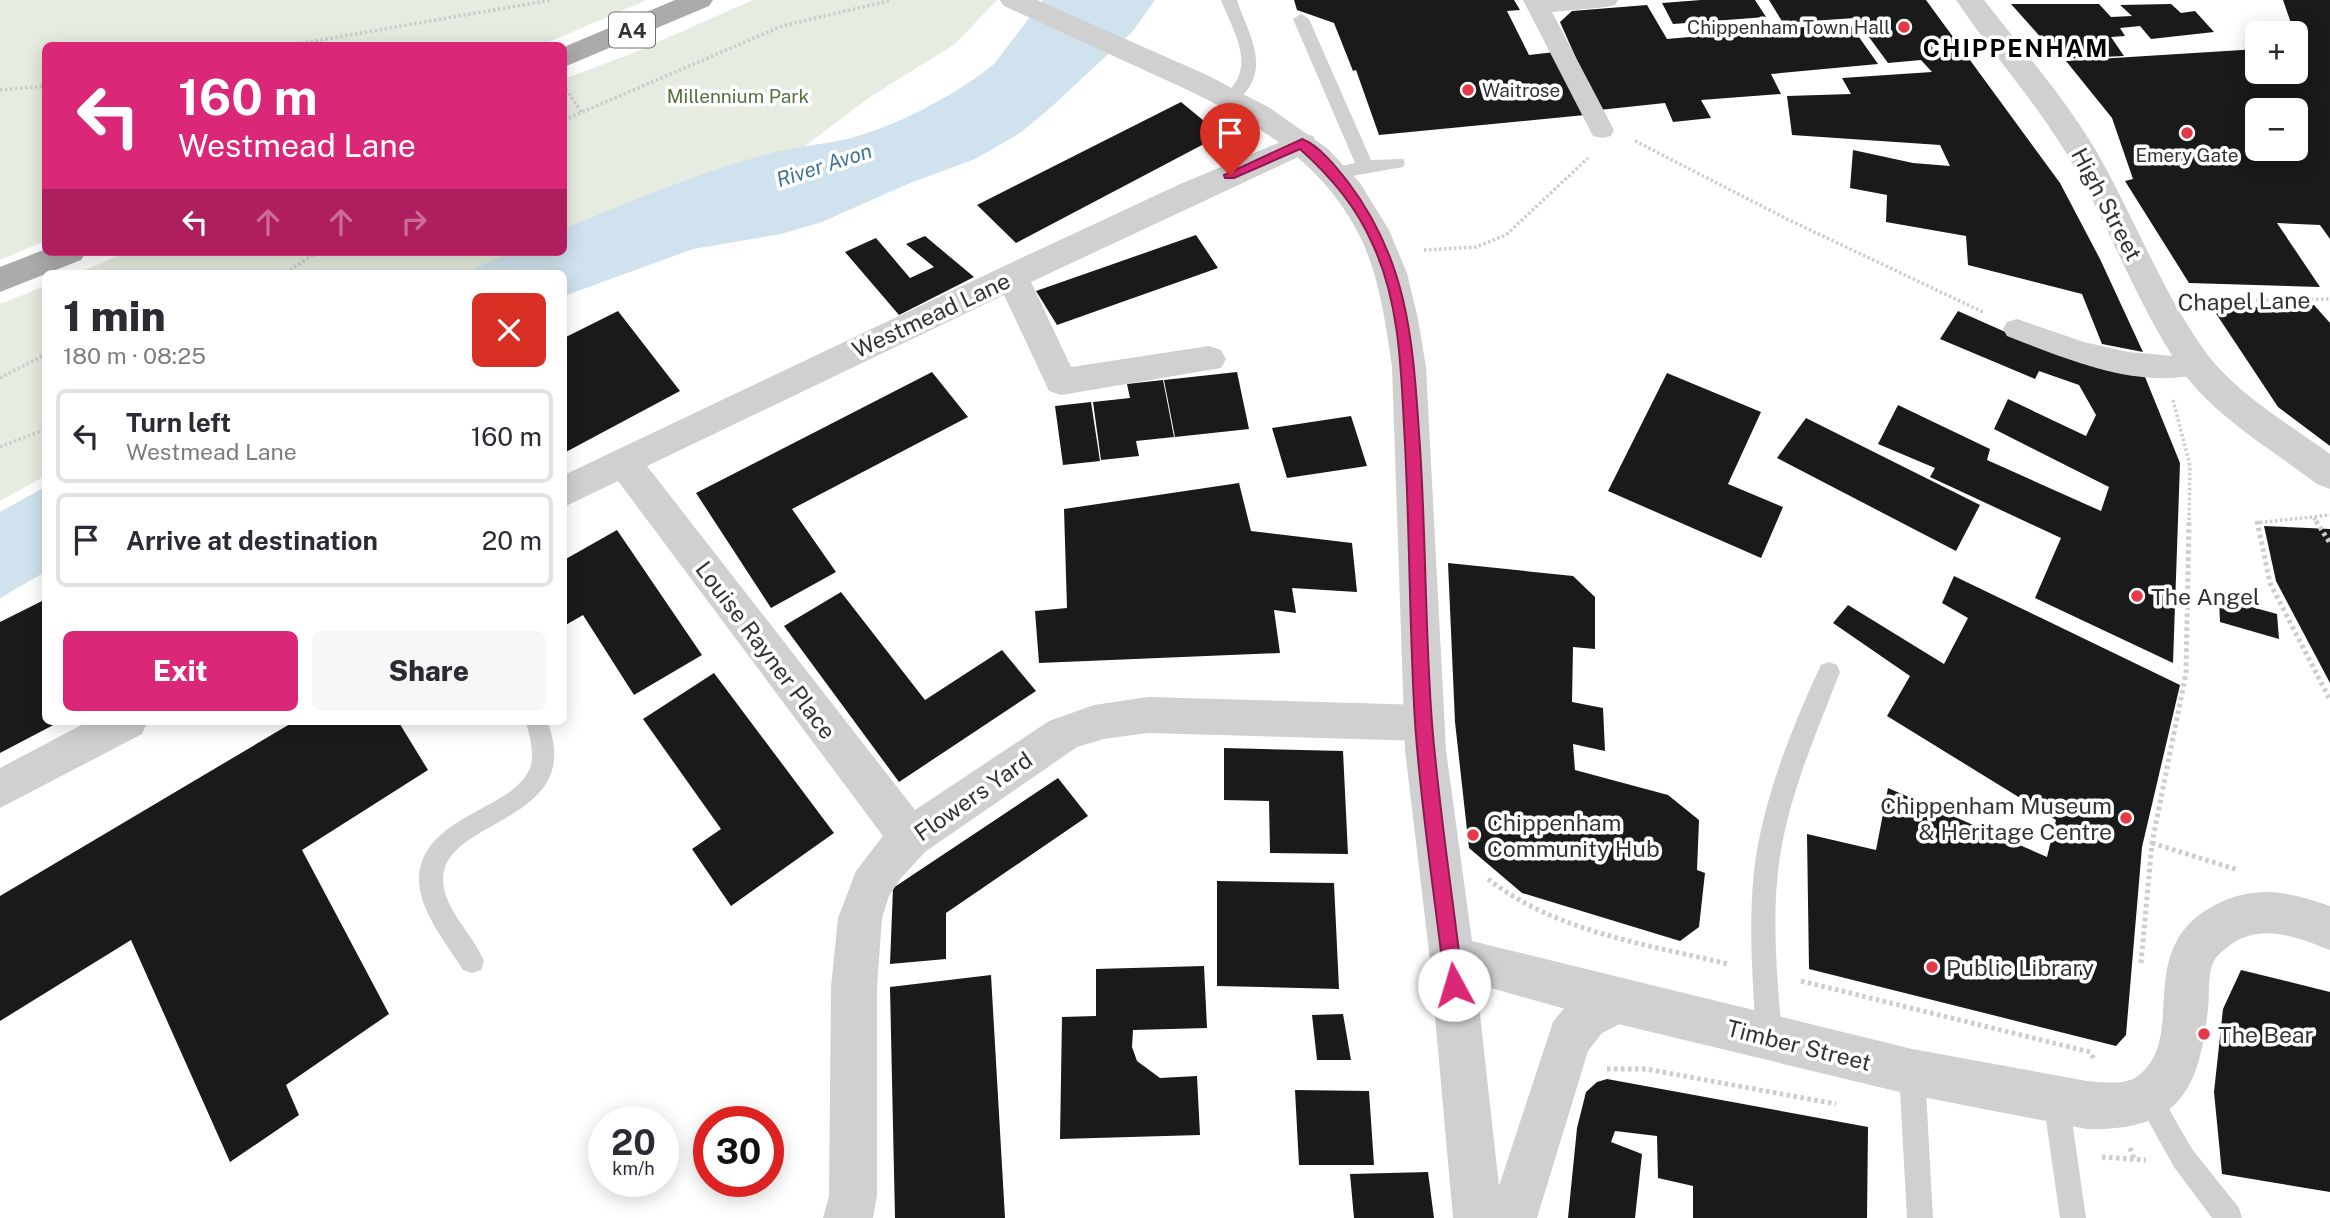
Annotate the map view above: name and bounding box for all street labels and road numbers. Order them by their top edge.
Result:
road number: A4 [609,12,655,48]
street label: High Street [2066,143,2148,265]
street label: Westmead Lane [848,267,1014,363]
street label: Chapel Lane [2177,286,2311,316]
street label: Louise Rayner Place [690,556,842,744]
street label: Flowers Yard [909,746,1037,846]
street label: Timber Street [1724,1014,1874,1076]

